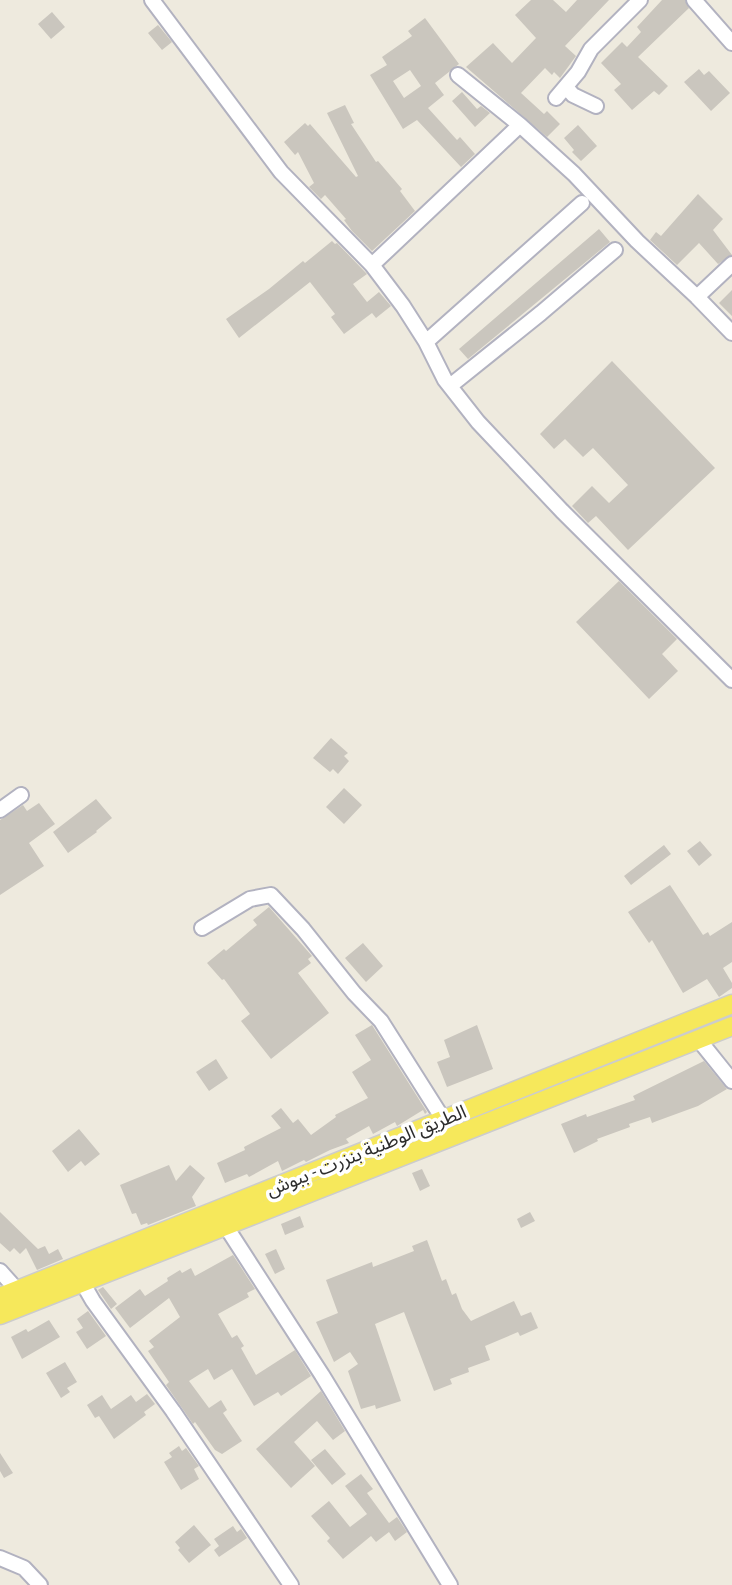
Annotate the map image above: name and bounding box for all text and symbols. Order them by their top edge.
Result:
street label: الطريق الوطنية بنزرت - ببوش [262,1099,470,1201]

